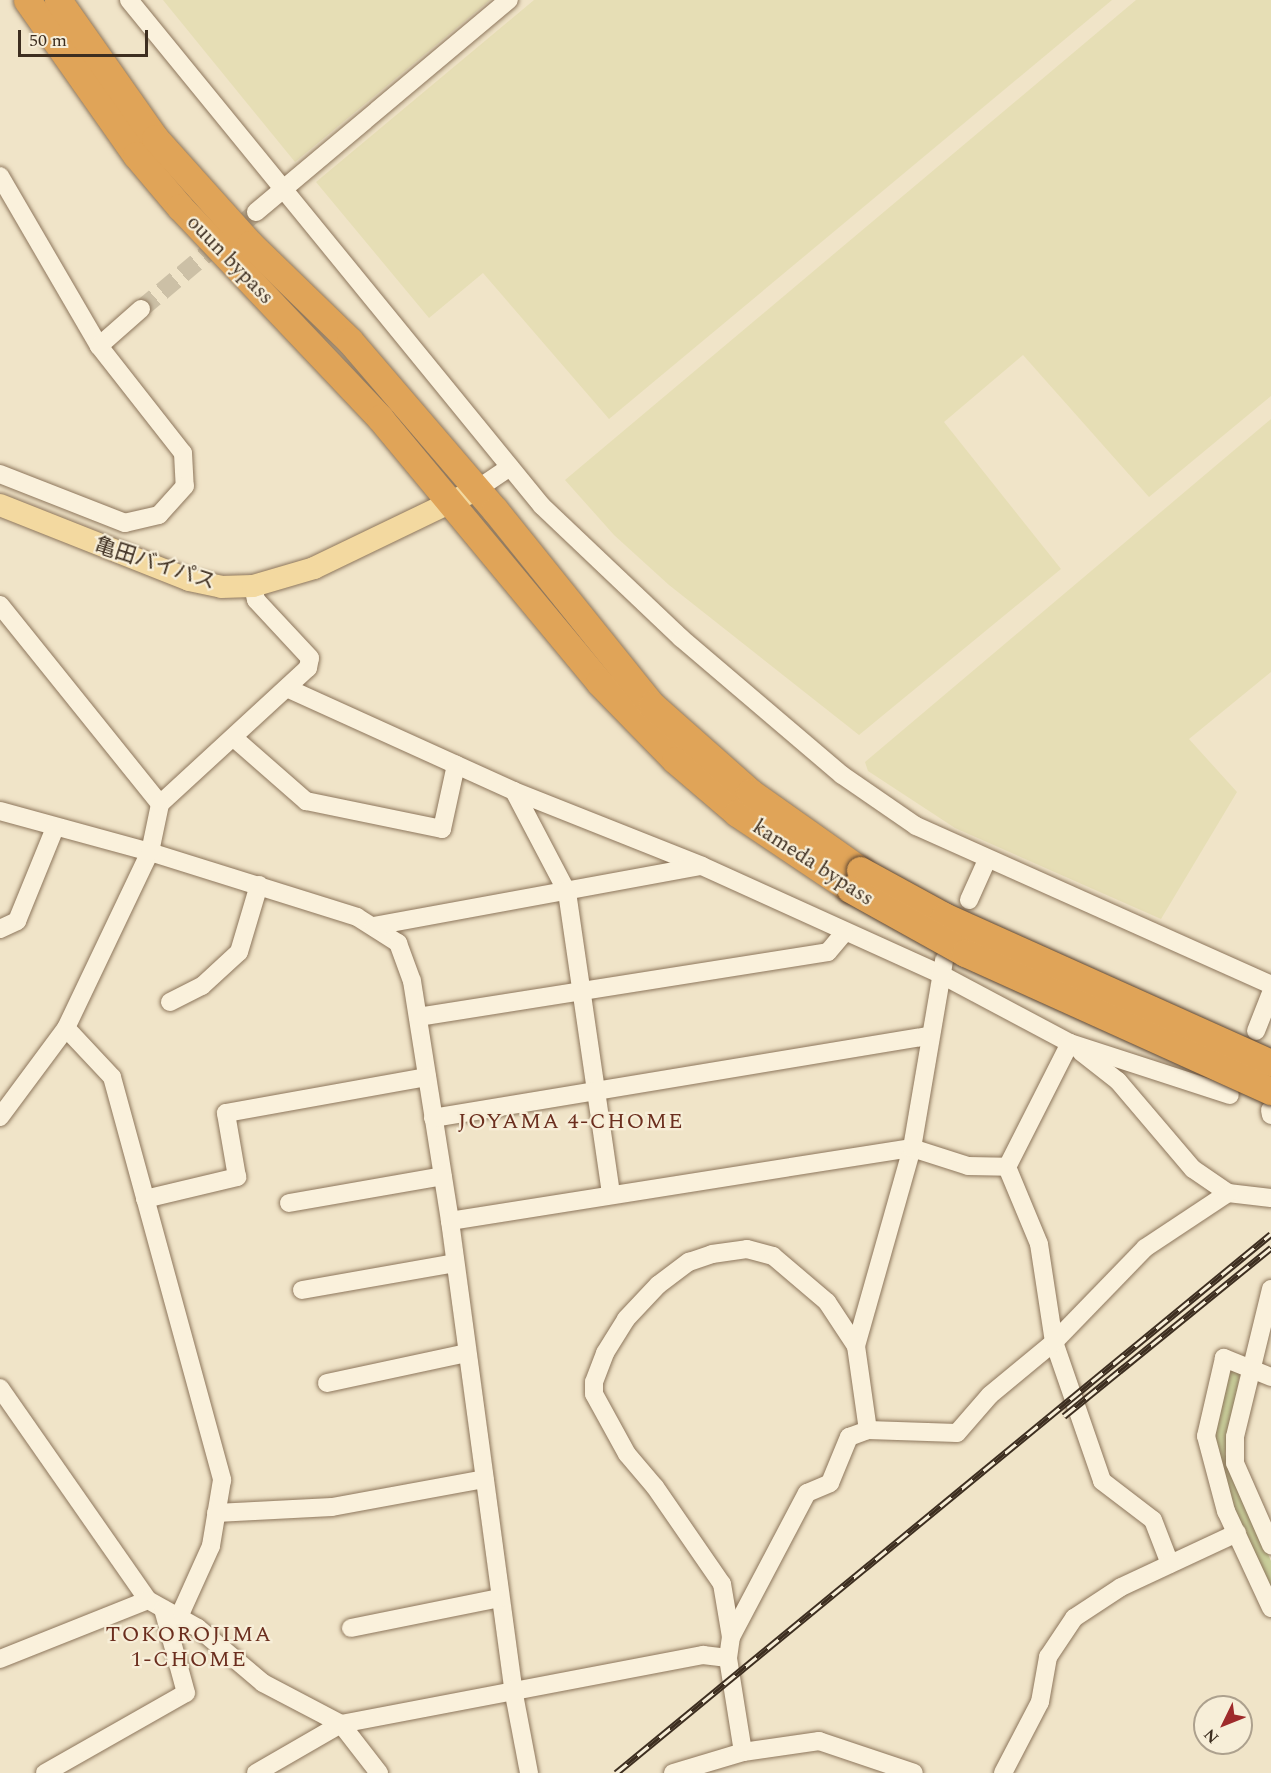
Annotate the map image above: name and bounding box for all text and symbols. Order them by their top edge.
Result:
scale bar [21,18,152,56]
text: 50 m [29,27,67,54]
street label: ouun bypass [181,210,279,310]
street label: 亀田バイパス [91,533,219,595]
street label: kameda bypass [748,815,878,911]
district label: JOYAMA 4-CHOME [458,1109,684,1135]
district label: TOKOROJIMA 1-CHOME [105,1621,273,1672]
north arrow [1193,1695,1253,1755]
text: N [1198,1723,1225,1749]

